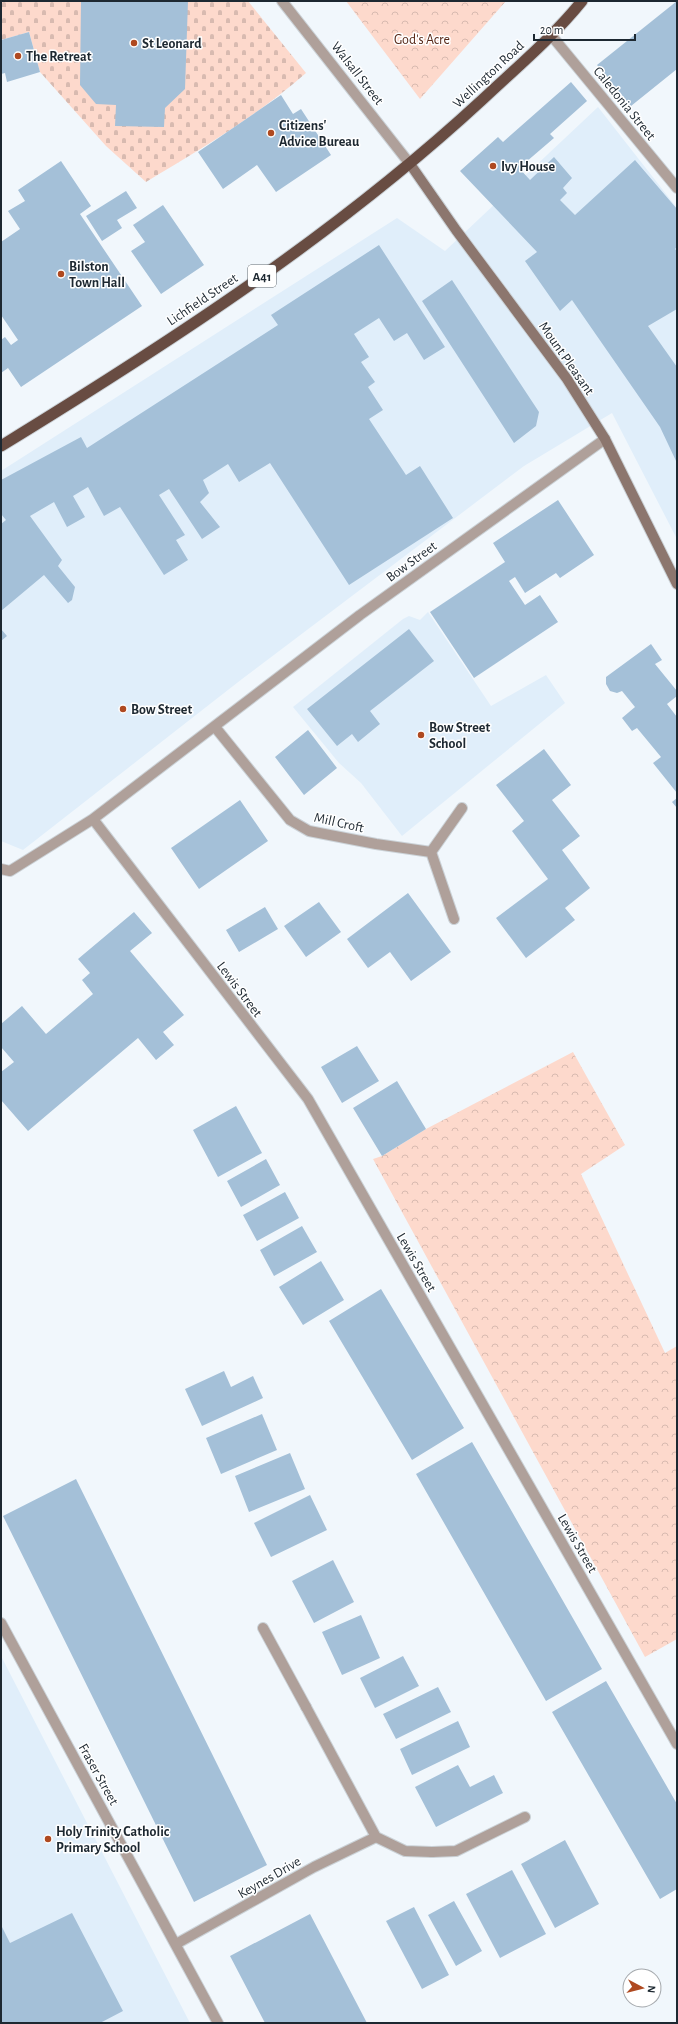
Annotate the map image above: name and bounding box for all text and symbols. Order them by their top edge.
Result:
scale bar [534,16,635,42]
text: 20 m [540,24,563,36]
park label: God's Acre [394,33,450,47]
place label: St Leonard [142,37,202,51]
marker: St Leonard [129,38,139,48]
street label: Wellington Road [451,39,527,111]
street label: Walsall Street [328,40,386,108]
place label: The Retreat [26,50,92,64]
marker: The Retreat [13,51,23,61]
street label: Caledonia Street [590,64,658,143]
place label: Citizens' Advice Bureau [279,119,360,149]
marker: Citizens' Advice Bureau [266,128,276,138]
place label: Ivy House [501,160,555,174]
marker: Ivy House [488,161,498,171]
place label: Bilston Town Hall [69,260,125,290]
road number: A41 [248,265,276,287]
marker: Bilston Town Hall [56,269,66,279]
street label: Lichfield Street [165,271,241,329]
street label: Mount Pleasant [536,320,597,398]
street label: Bow Street [384,539,440,585]
place label: Bow Street [131,703,192,717]
marker: Bow Street [118,704,128,714]
place label: Bow Street School [429,721,490,751]
marker: Bow Street School [416,730,426,740]
street label: Mill Croft [313,810,366,836]
street label: Lewis Street [214,959,265,1020]
street label: Lewis Street [394,1231,439,1295]
street label: Lewis Street [555,1512,600,1576]
street label: Fraser Street [76,1741,121,1808]
place label: Holy Trinity Catholic Primary School [56,1825,170,1855]
marker: Holy Trinity Catholic Primary School [43,1834,53,1844]
street label: Keynes Drive [236,1854,303,1901]
north arrow [622,1968,662,2008]
text: N [646,1985,657,1994]

